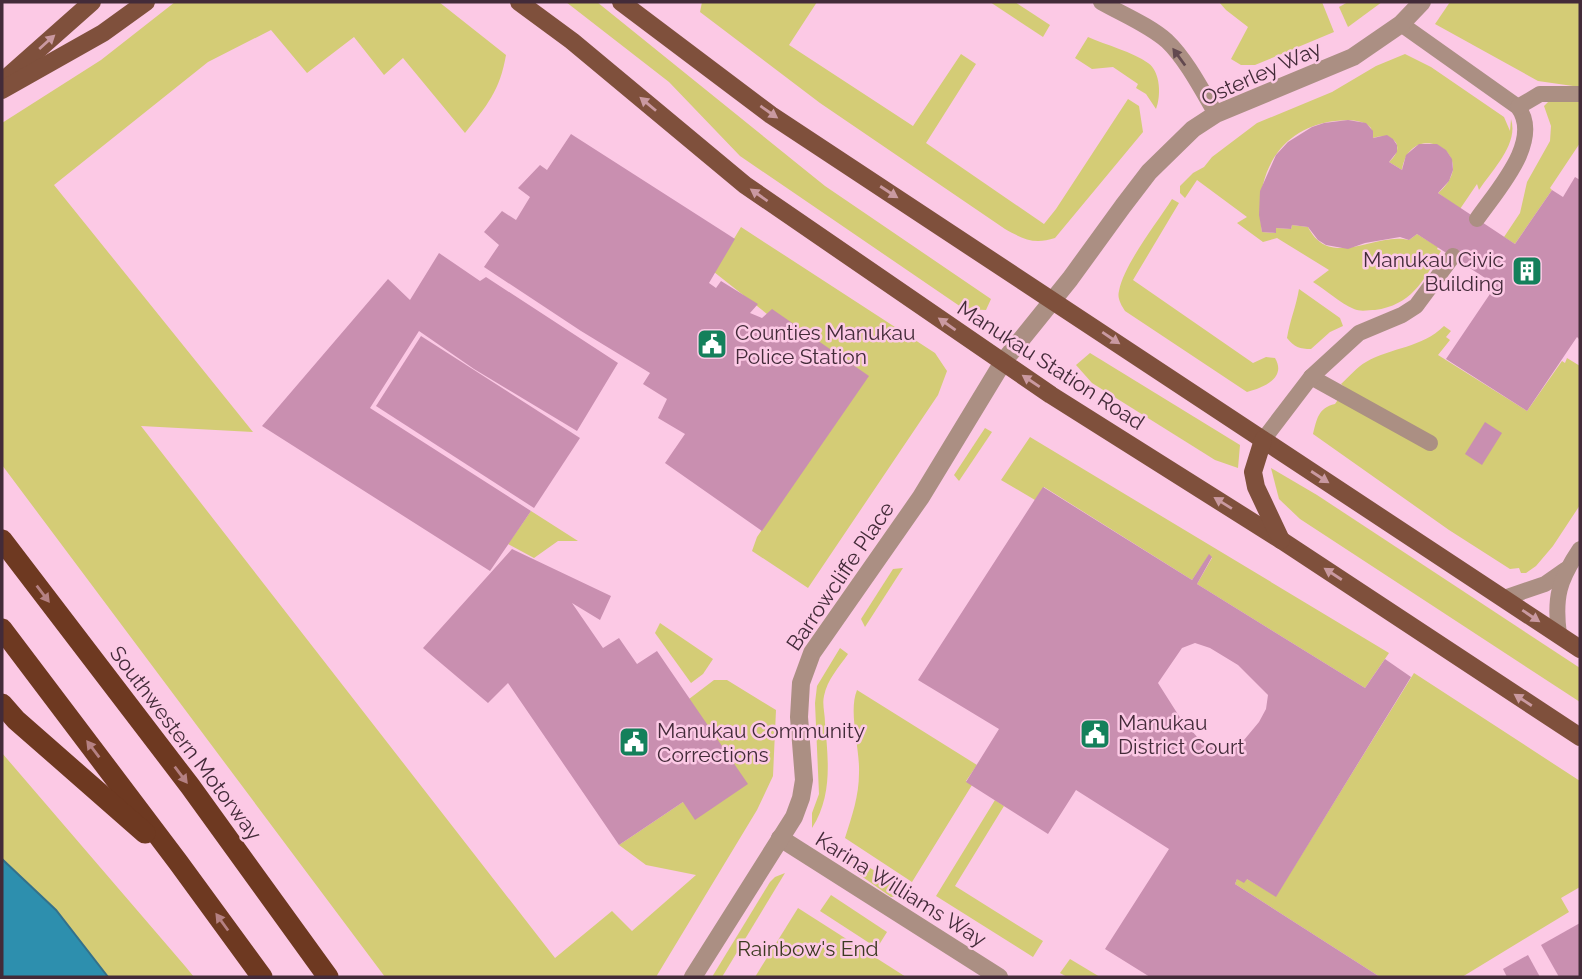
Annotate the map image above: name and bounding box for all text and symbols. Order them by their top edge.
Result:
one-way arrow [38,34,56,50]
street label: Osterley Way [1197,35,1325,111]
one-way arrow [1172,48,1186,66]
one-way arrow [639,96,657,112]
one-way arrow [760,105,778,119]
one-way arrow [880,185,898,199]
one-way arrow [750,188,768,202]
place label: Manukau Civic Building [1363,247,1504,296]
building icon: Manukau Civic Building [1510,254,1544,288]
street label: Manukau Station Road [953,295,1149,435]
one-way arrow [938,317,956,331]
place label: Counties Manukau Police Station [735,320,915,369]
public building icon: Counties Manukau Police Station [695,327,729,361]
one-way arrow [1101,332,1121,345]
one-way arrow [1021,375,1041,388]
one-way arrow [1310,471,1330,484]
street label: Barrowcliffe Place [781,497,899,655]
one-way arrow [1214,497,1233,510]
one-way arrow [1324,568,1343,581]
one-way arrow [36,585,51,603]
one-way arrow [1522,609,1540,623]
street label: Southwestern Motorway [105,641,267,845]
one-way arrow [1514,693,1533,706]
place label: Manukau District Court [1118,710,1244,759]
public building icon: Manukau District Court [1078,717,1112,751]
place label: Manukau Community Corrections [657,718,865,767]
public building icon: Manukau Community Corrections [617,725,651,759]
one-way arrow [86,740,100,758]
one-way arrow [174,766,188,784]
street label: Karina Williams Way [811,826,991,952]
one-way arrow [215,913,229,931]
park label: Rainbow's End [737,936,879,961]

